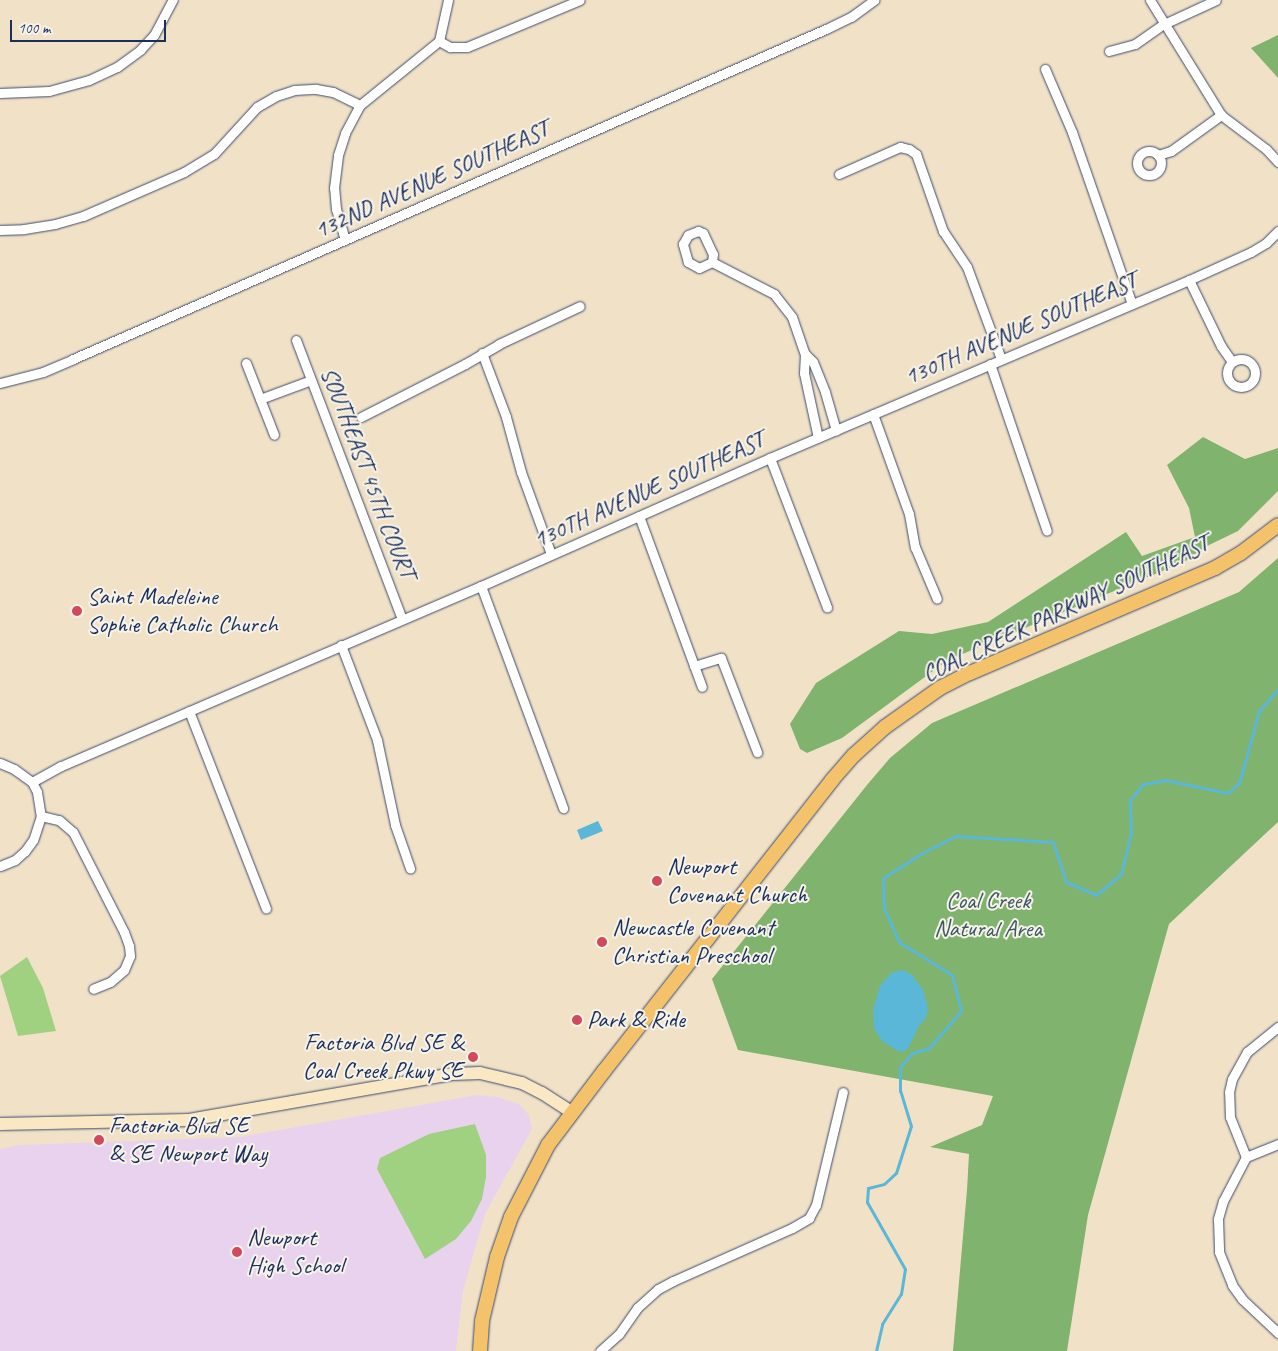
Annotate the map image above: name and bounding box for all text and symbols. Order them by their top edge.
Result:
scale bar [12,10,169,42]
text: 100 m [18,19,50,38]
street label: 132ND AVENUE SOUTHEAST [311,115,553,245]
street label: 130TH AVENUE SOUTHEAST [901,267,1141,391]
street label: SOUTHEAST 45TH COURT [315,364,421,582]
street label: 130TH AVENUE SOUTHEAST [529,426,769,554]
street label: COAL CREEK PARKWAY SOUTHEAST [917,529,1215,689]
place label: Saint Madeleine Sophie Catholic Church [87,583,277,639]
marker: Saint Madeleine Sophie Catholic Church [71,605,83,617]
place label: Newport Covenant Church [667,853,808,909]
marker: Newport Covenant Church [651,875,663,887]
park label: Coal Creek Natural Area [934,887,1042,943]
place label: Newcastle Covenant Christian Preschool [612,914,774,970]
marker: Newcastle Covenant Christian Preschool [596,936,608,948]
place label: Park & Ride [587,1006,685,1034]
marker: Park & Ride [571,1014,583,1026]
place label: Factoria Blvd SE & Coal Creek Pkwy SE [303,1029,463,1085]
marker: Factoria Blvd SE & Coal Creek Pkwy SE [467,1051,479,1063]
place label: Factoria Blvd SE & SE Newport Way [109,1112,269,1168]
marker: Factoria Blvd SE & SE Newport Way [93,1134,105,1146]
place label: Newport High School [247,1224,342,1280]
marker: Newport High School [231,1246,243,1258]

